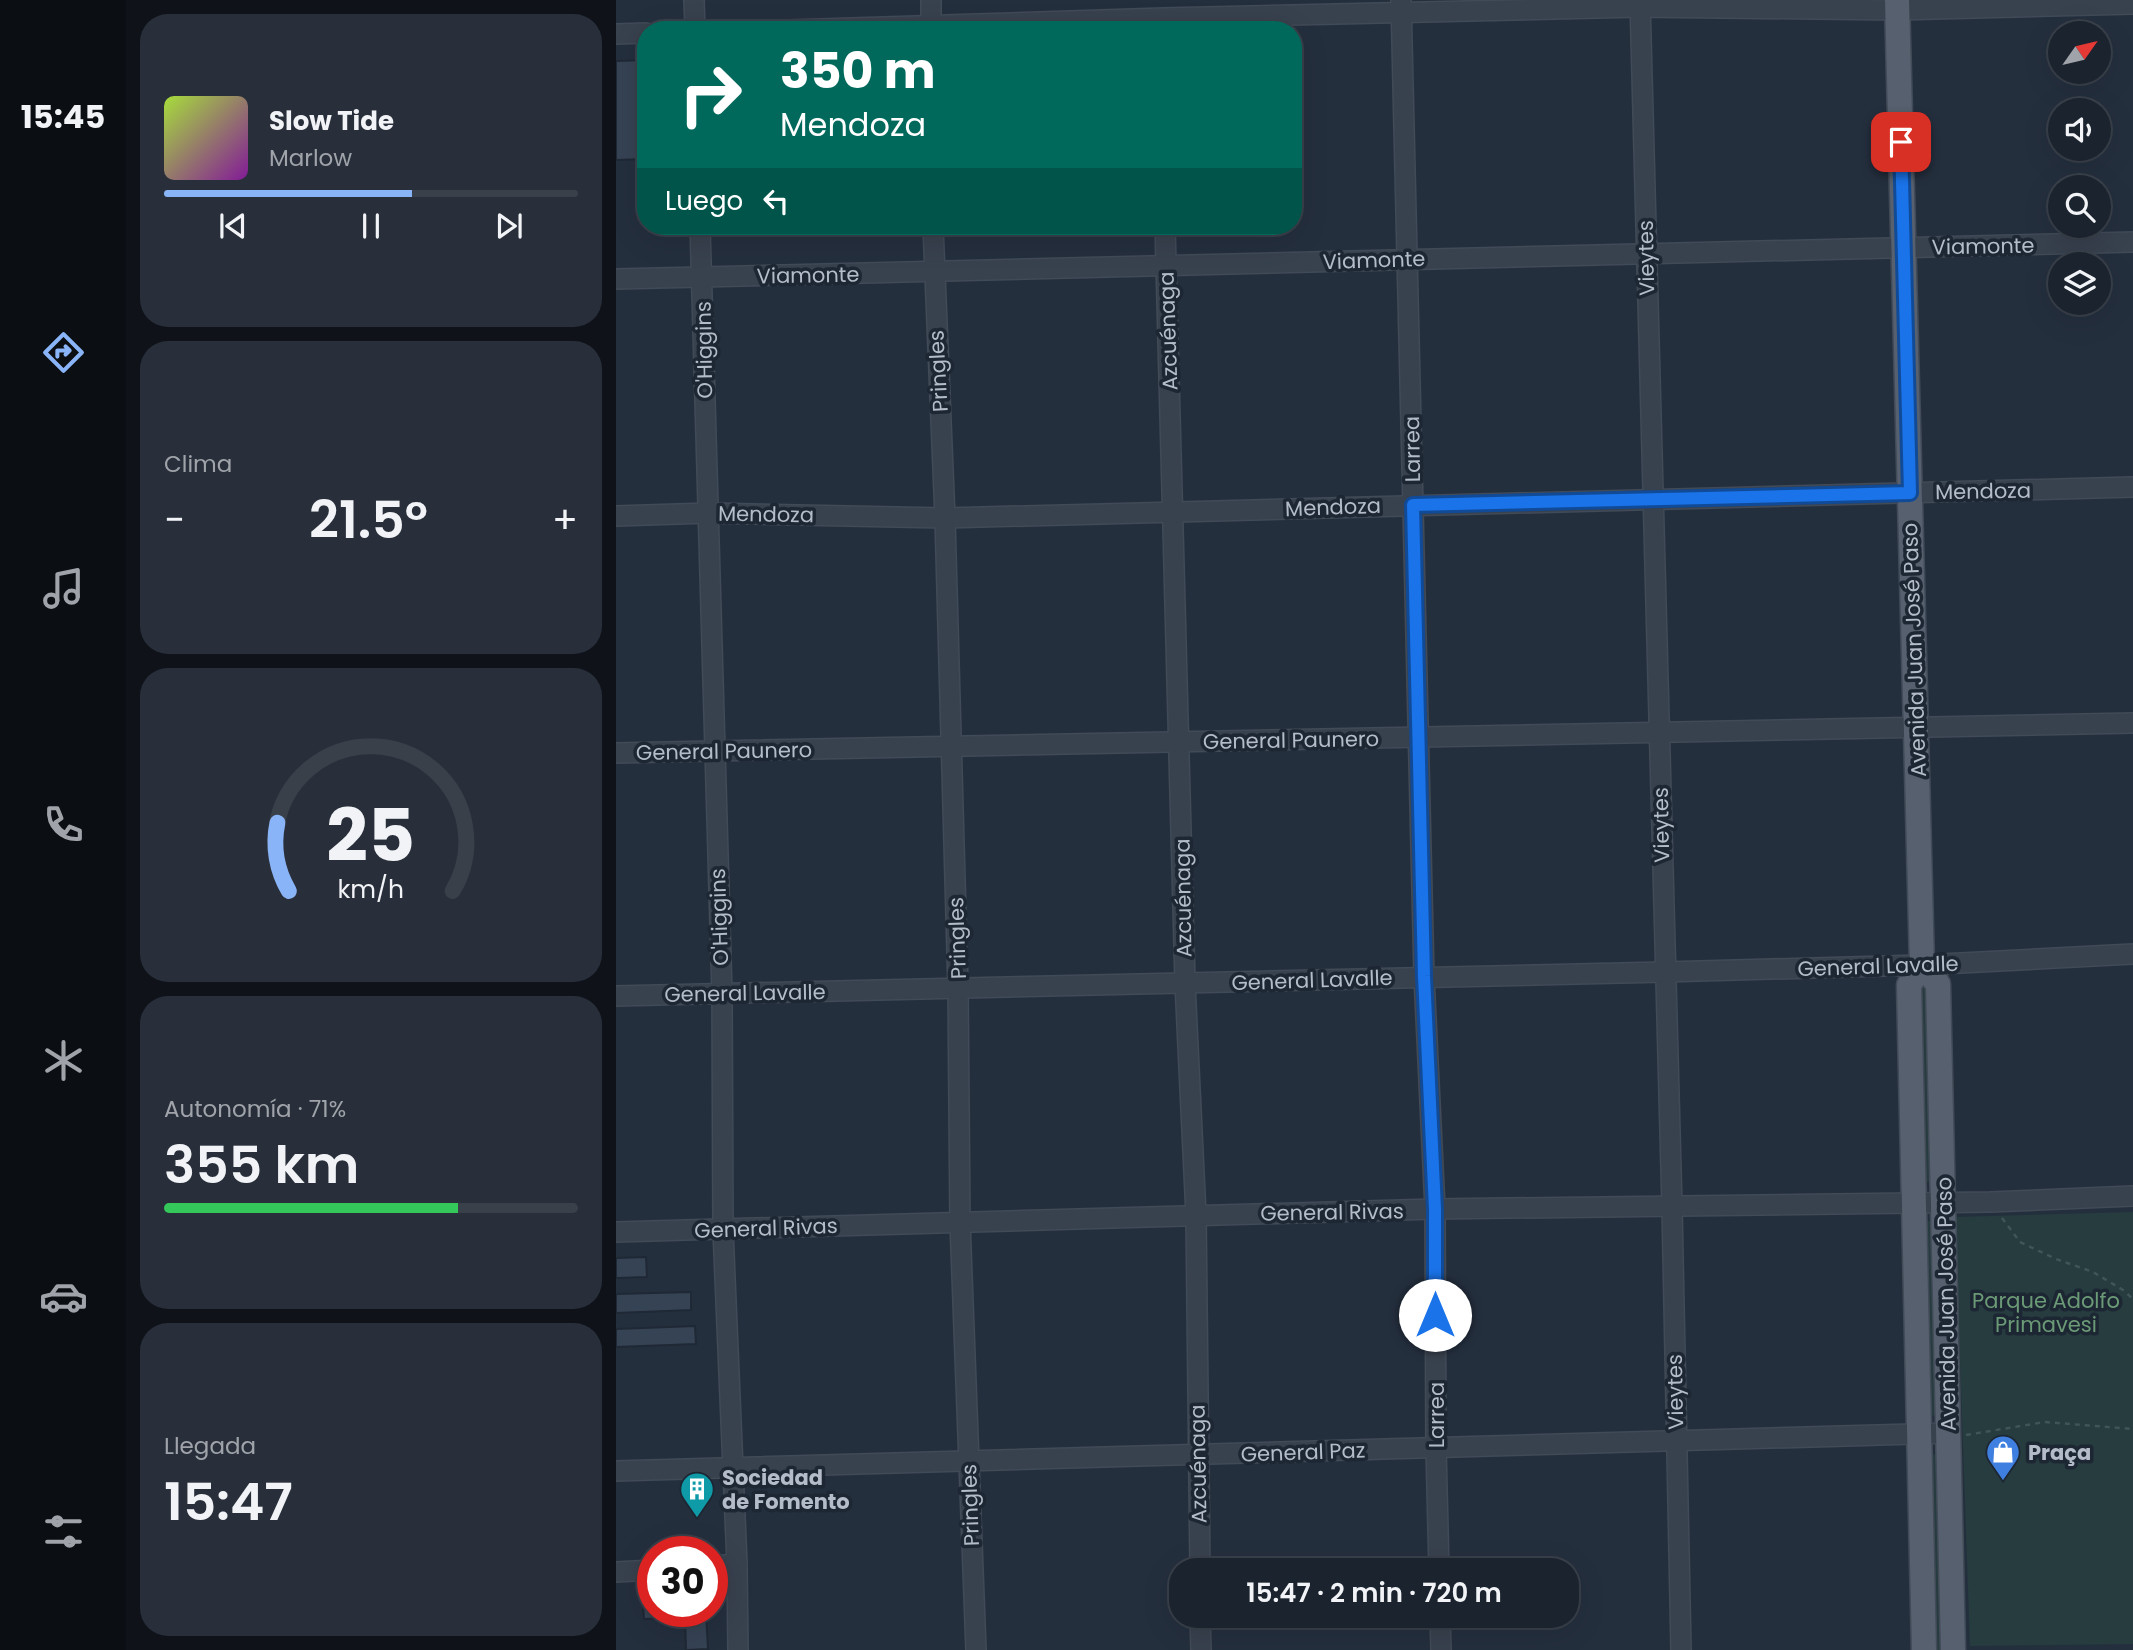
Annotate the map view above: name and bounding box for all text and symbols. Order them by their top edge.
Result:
north arrow [2048,21,2110,84]
map controls [2048,21,2111,315]
text: 350 m [780,37,936,105]
icon: right [665,49,756,140]
text: 15:45 [21,94,105,139]
button: sound [2048,98,2111,161]
text: Mendoza [780,102,926,147]
text: Slow Tide [269,103,394,139]
pin [1871,112,1931,172]
icon: arrive [1882,123,1920,161]
text: Marlow [269,142,352,174]
button: search [2048,175,2111,238]
icon: left [757,182,795,220]
text: Luego [665,183,743,219]
icon: previous [214,207,252,245]
icon: pause [352,207,390,245]
icon: next [490,207,528,245]
street label: Vieytes [1631,220,1661,296]
street label: Viamonte [1931,231,2035,261]
street label: Viamonte [1322,244,1426,276]
button: layers [2048,252,2111,315]
street label: Viamonte [756,260,860,290]
street label: Azcuénaga [1151,271,1185,391]
street label: O'Higgins [689,301,719,399]
icon: directions [39,328,88,377]
street label: Pringles [921,329,955,413]
street label: Larrea [1397,416,1427,482]
text: Clima [164,448,232,480]
street label: Mendoza [1935,476,2031,506]
text: 21.5° [309,483,428,556]
street label: Mendoza [1285,491,1381,523]
text: − [164,493,185,546]
text: + [552,493,578,546]
street label: Mendoza [718,499,814,529]
street label: Avenida Juan José Paso [1895,522,1933,778]
icon: music [39,564,88,613]
street label: General Paunero [1203,724,1379,756]
street label: General Paunero [636,735,812,767]
text: 25 [327,785,415,886]
street label: Vieytes [1646,787,1676,863]
icon: phone [39,800,88,849]
street label: Azcuénaga [1167,838,1199,958]
street label: O'Higgins [703,868,735,966]
text: km/h [338,872,404,907]
street label: Pringles [941,897,973,979]
street label: General Lavalle [1797,949,1959,983]
street label: General Lavalle [1231,963,1393,997]
street label: General Lavalle [664,977,826,1009]
icon: climate [39,1036,88,1085]
text: Autonomía · 71% [164,1093,346,1125]
text: 355 km [164,1128,359,1201]
street label: Avenida Juan José Paso [1929,1177,1963,1431]
street label: General Rivas [1260,1196,1404,1228]
street label: General Rivas [694,1211,838,1245]
icon: car [39,1272,88,1321]
position arrow [1398,1278,1472,1352]
park label: Parque Adolfo Primavesi [1972,1286,2120,1339]
street label: Vieytes [1660,1354,1690,1430]
street label: Larrea [1422,1382,1451,1448]
street label: Azcuénaga [1182,1404,1214,1524]
text: Llegada [164,1430,256,1462]
shop icon: Praça [1984,1433,2022,1482]
street label: General Paz [1240,1435,1366,1469]
place label: Praça [2028,1438,2091,1467]
place label: Sociedad de Fomento [722,1463,850,1516]
street label: Pringles [954,1464,986,1546]
text: 15:47 [164,1465,293,1538]
building icon: Sociedad de Fomento [678,1470,716,1519]
icon: filters [39,1507,88,1556]
speed limit sign: 30 [637,1536,728,1627]
text: 15:47 · 2 min · 720 m [1246,1575,1502,1611]

